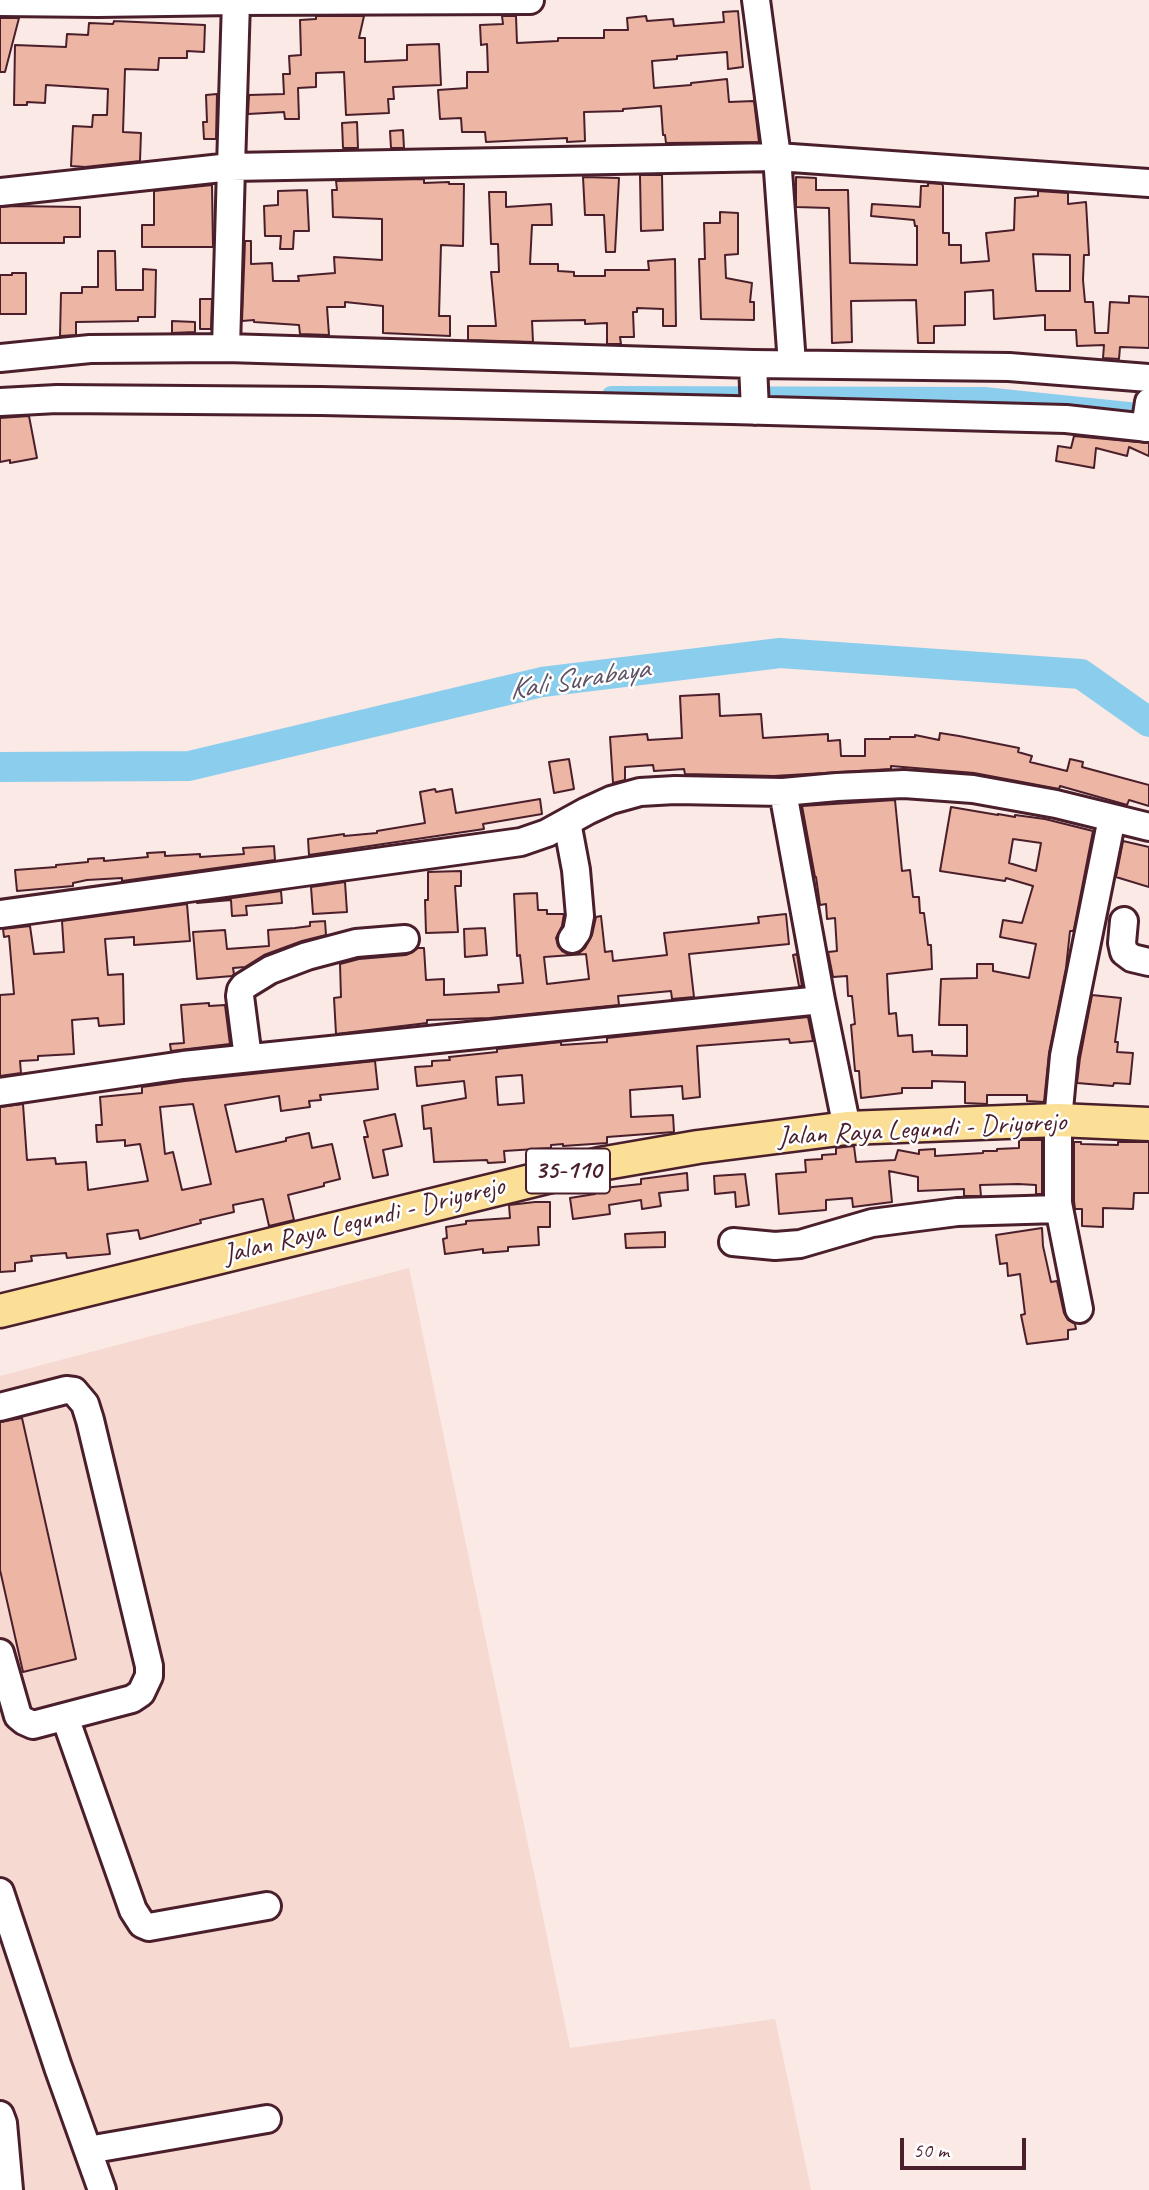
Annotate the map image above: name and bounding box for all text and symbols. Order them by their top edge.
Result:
water label: Kali Surabaya [506,651,652,709]
street label: Jalan Raya Legundi - Driyorejo [777,1106,1067,1154]
road number: 35-110 [526,1148,610,1194]
street label: Jalan Raya Legundi - Driyorejo [220,1170,508,1272]
scale bar [904,2124,1030,2168]
text: 50 m [913,2137,949,2163]

